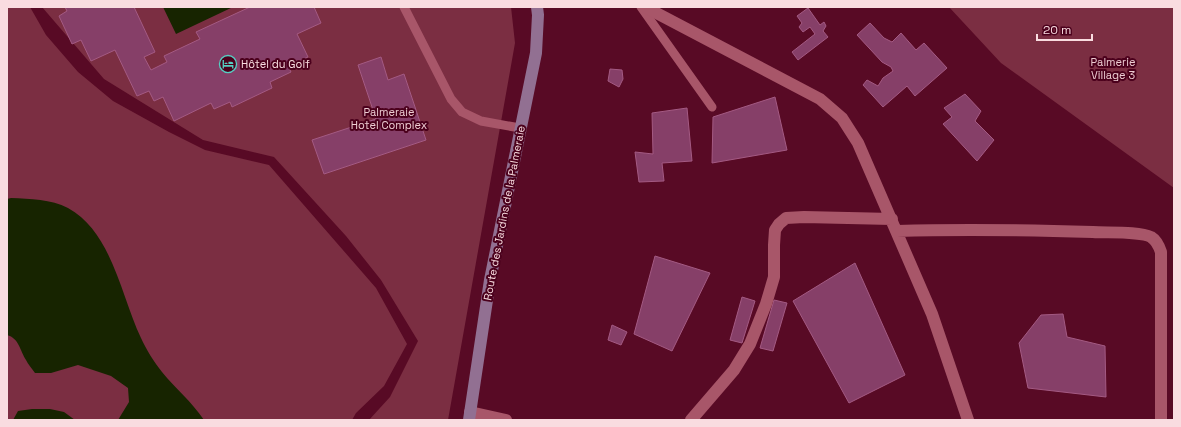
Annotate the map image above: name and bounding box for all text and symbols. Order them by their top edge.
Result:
scale bar [1037,16,1092,42]
text: 20 m [1043,22,1071,38]
hotel icon: Hôtel du Golf [218,54,238,74]
park label: Palmerie Village 3 [1091,55,1135,82]
place label: Hôtel du Golf [241,57,310,71]
park label: Palmeraie Hotel Complex [351,105,428,132]
street label: Route des Jardins de la Palmeraie [480,124,528,302]

